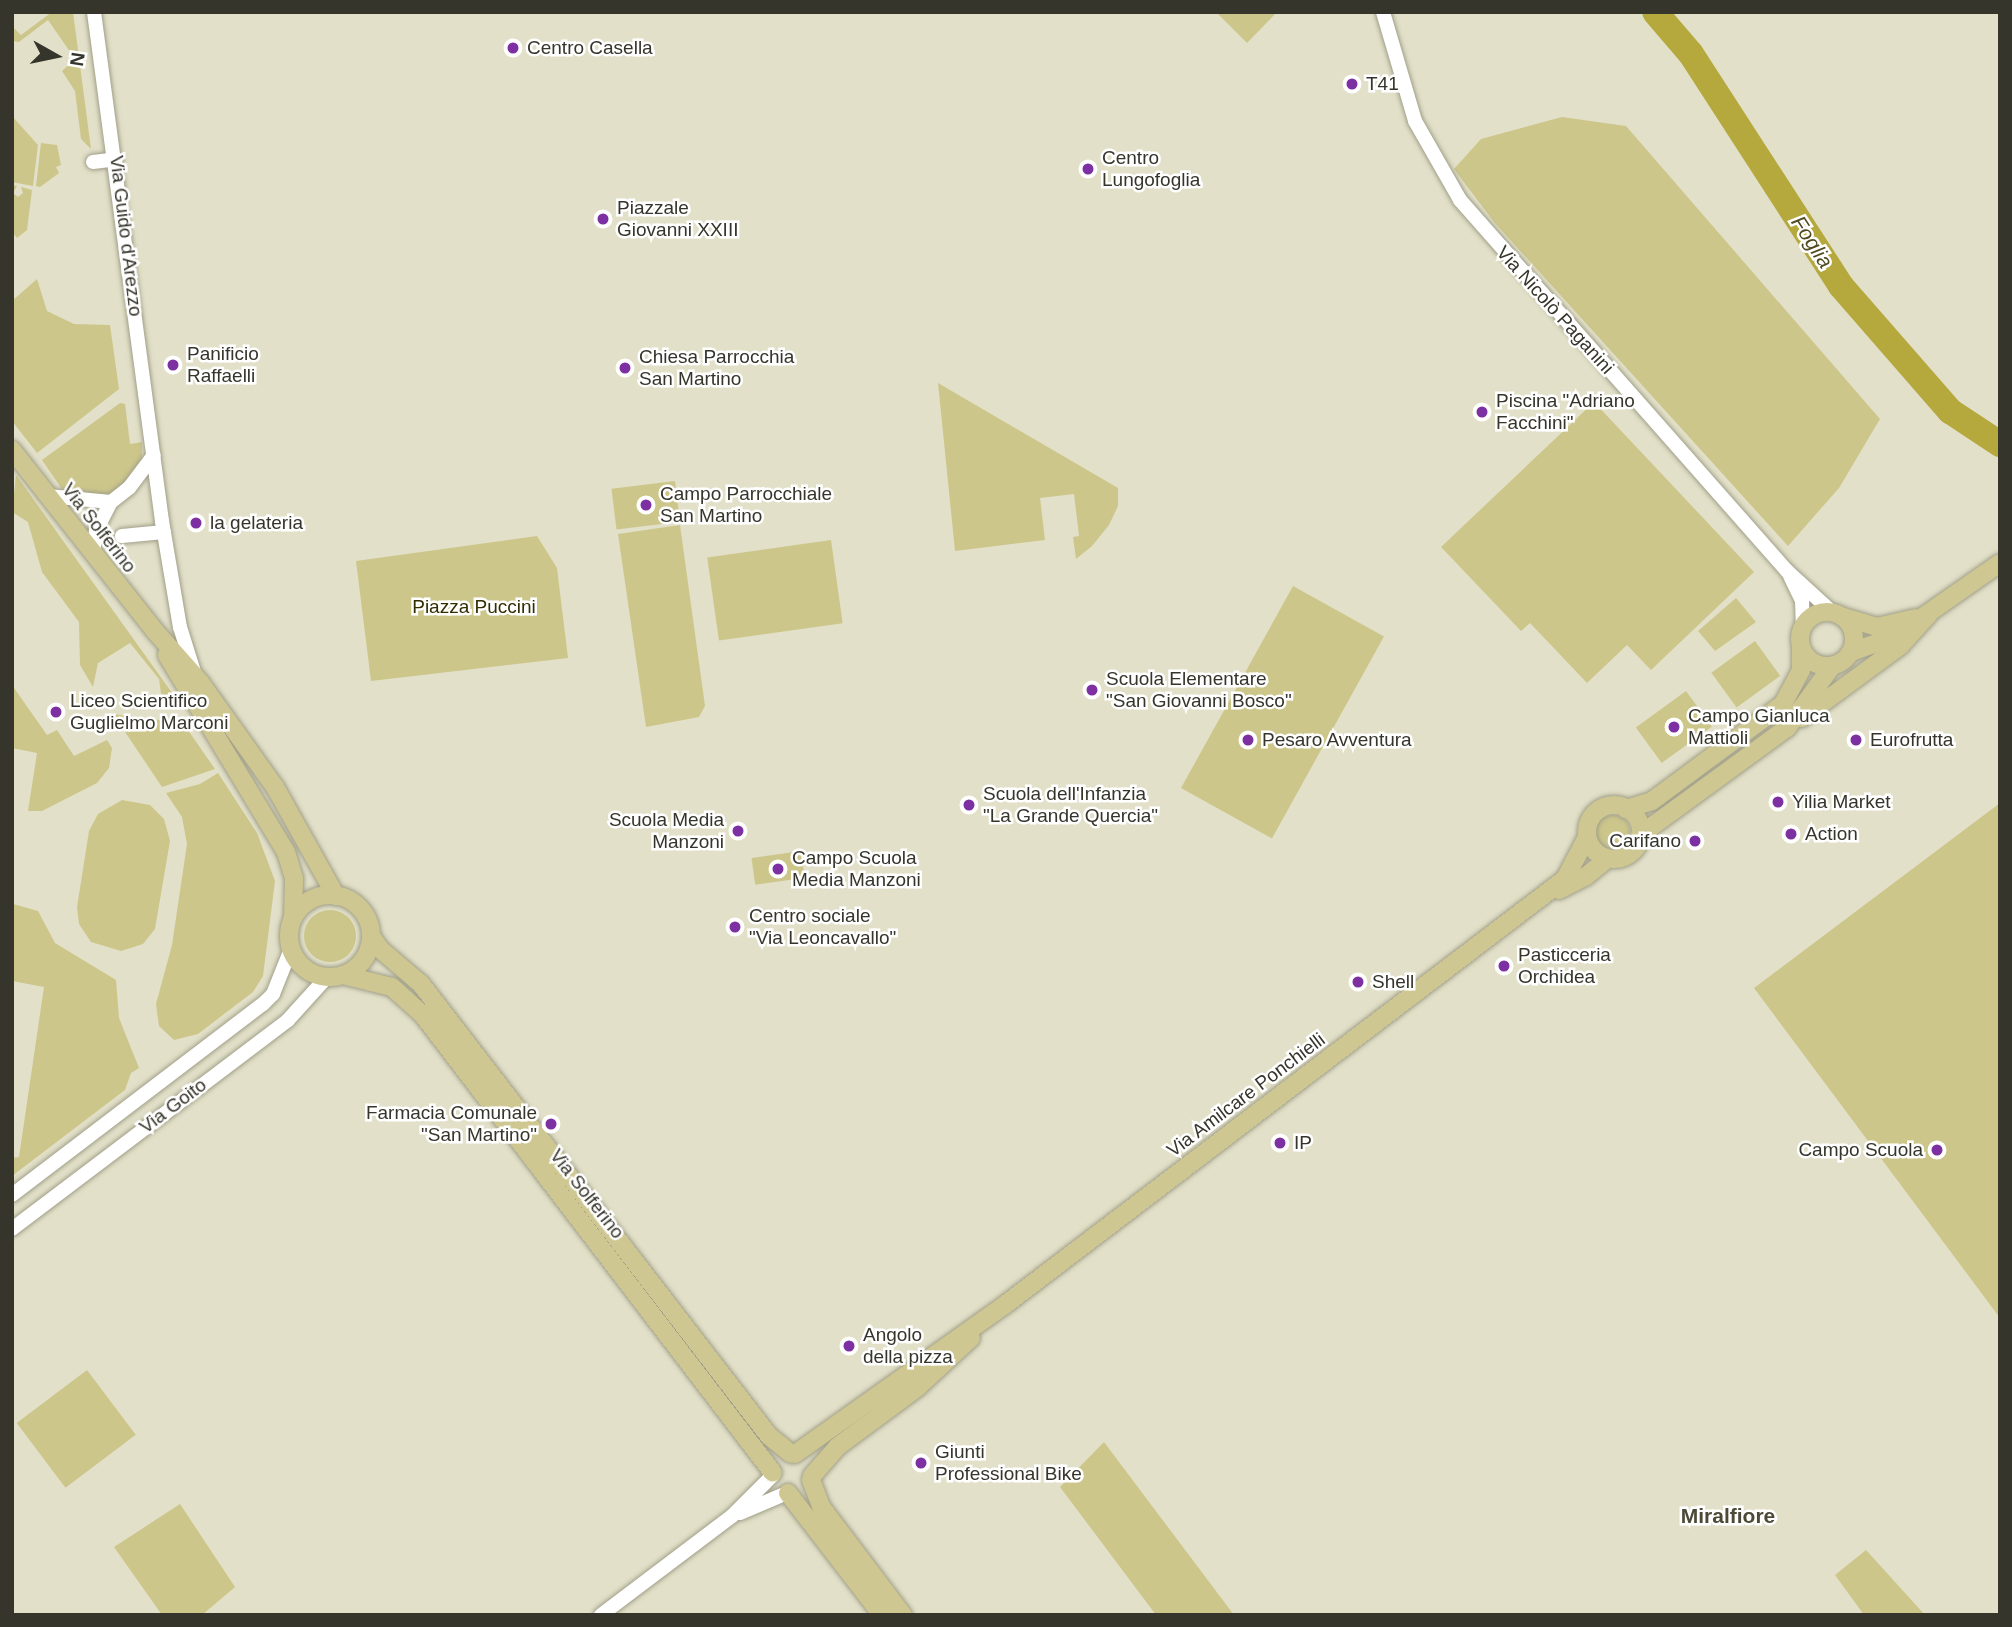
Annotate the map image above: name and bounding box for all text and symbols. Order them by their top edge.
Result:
north arrow [21,21,91,91]
place label: Centro Casella [527,37,653,59]
marker: Centro Casella [505,40,521,56]
text: N [66,51,89,68]
place label: T41 [1366,73,1399,95]
marker: T41 [1344,76,1360,92]
place label: Centro Lungofoglia [1102,147,1200,191]
street label: Via Guido d'Arezzo [105,154,147,318]
marker: Centro Lungofoglia [1080,161,1096,177]
place label: Piazzale Giovanni XXIII [617,197,738,241]
marker: Piazzale Giovanni XXIII [595,211,611,227]
water label: Foglia [1786,211,1838,273]
street label: Via Nicolò Paganini [1492,241,1618,379]
place label: Panificio Raffaelli [187,343,259,387]
place label: Chiesa Parrocchia San Martino [639,346,794,390]
marker: Panificio Raffaelli [165,357,181,373]
marker: Chiesa Parrocchia San Martino [617,360,633,376]
place label: Piscina "Adriano Facchini" [1496,390,1635,434]
marker: Piscina "Adriano Facchini" [1474,404,1490,420]
street label: Via Solferino [57,479,141,577]
place label: Campo Parrocchiale San Martino [660,483,832,527]
marker: Campo Parrocchiale San Martino [638,497,654,513]
place label: la gelateria [210,512,303,534]
marker: la gelateria [188,515,204,531]
park label: Piazza Puccini [412,596,536,618]
place label: Scuola Elementare "San Giovanni Bosco" [1106,668,1292,712]
marker: Scuola Elementare "San Giovanni Bosco" [1084,682,1100,698]
place label: Liceo Scientifico Guglielmo Marconi [70,690,228,734]
marker: Liceo Scientifico Guglielmo Marconi [48,704,64,720]
place label: Campo Gianluca Mattioli [1688,705,1830,749]
marker: Campo Gianluca Mattioli [1666,719,1682,735]
place label: Pesaro Avventura [1262,729,1413,751]
place label: Eurofrutta [1870,729,1953,751]
marker: Pesaro Avventura [1240,732,1256,748]
marker: Eurofrutta [1848,732,1864,748]
place label: Scuola dell'Infanzia "La Grande Quercia" [983,783,1158,827]
place label: Yilia Market [1792,791,1891,813]
marker: Yilia Market [1770,794,1786,810]
marker: Scuola dell'Infanzia "La Grande Quercia" [961,797,977,813]
place label: Scuola Media Manzoni [609,809,724,853]
marker: Scuola Media Manzoni [730,823,746,839]
place label: Action [1805,823,1858,845]
marker: Action [1783,826,1799,842]
place label: Carifano [1609,830,1681,852]
marker: Carifano [1687,833,1703,849]
place label: Campo Scuola Media Manzoni [792,847,921,891]
marker: Campo Scuola Media Manzoni [770,861,786,877]
place label: Centro sociale "Via Leoncavallo" [749,905,896,949]
marker: Centro sociale "Via Leoncavallo" [727,919,743,935]
place label: Pasticceria Orchidea [1518,944,1611,988]
marker: Pasticceria Orchidea [1496,958,1512,974]
place label: Shell [1372,971,1414,993]
marker: Shell [1350,974,1366,990]
street label: Via Amilcare Ponchielli [1162,1028,1330,1162]
street label: Via Goito [135,1073,211,1139]
place label: Farmacia Comunale "San Martino" [366,1102,537,1146]
marker: Farmacia Comunale "San Martino" [543,1116,559,1132]
place label: IP [1294,1132,1312,1154]
marker: IP [1272,1135,1288,1151]
place label: Campo Scuola [1798,1139,1923,1161]
marker: Campo Scuola [1929,1142,1945,1158]
street label: Via Solferino [545,1145,629,1243]
place label: Angolo della pizza [863,1324,953,1368]
marker: Angolo della pizza [841,1338,857,1354]
place label: Giunti Professional Bike [935,1441,1082,1485]
marker: Giunti Professional Bike [913,1455,929,1471]
district label: Miralfiore [1681,1503,1775,1529]

